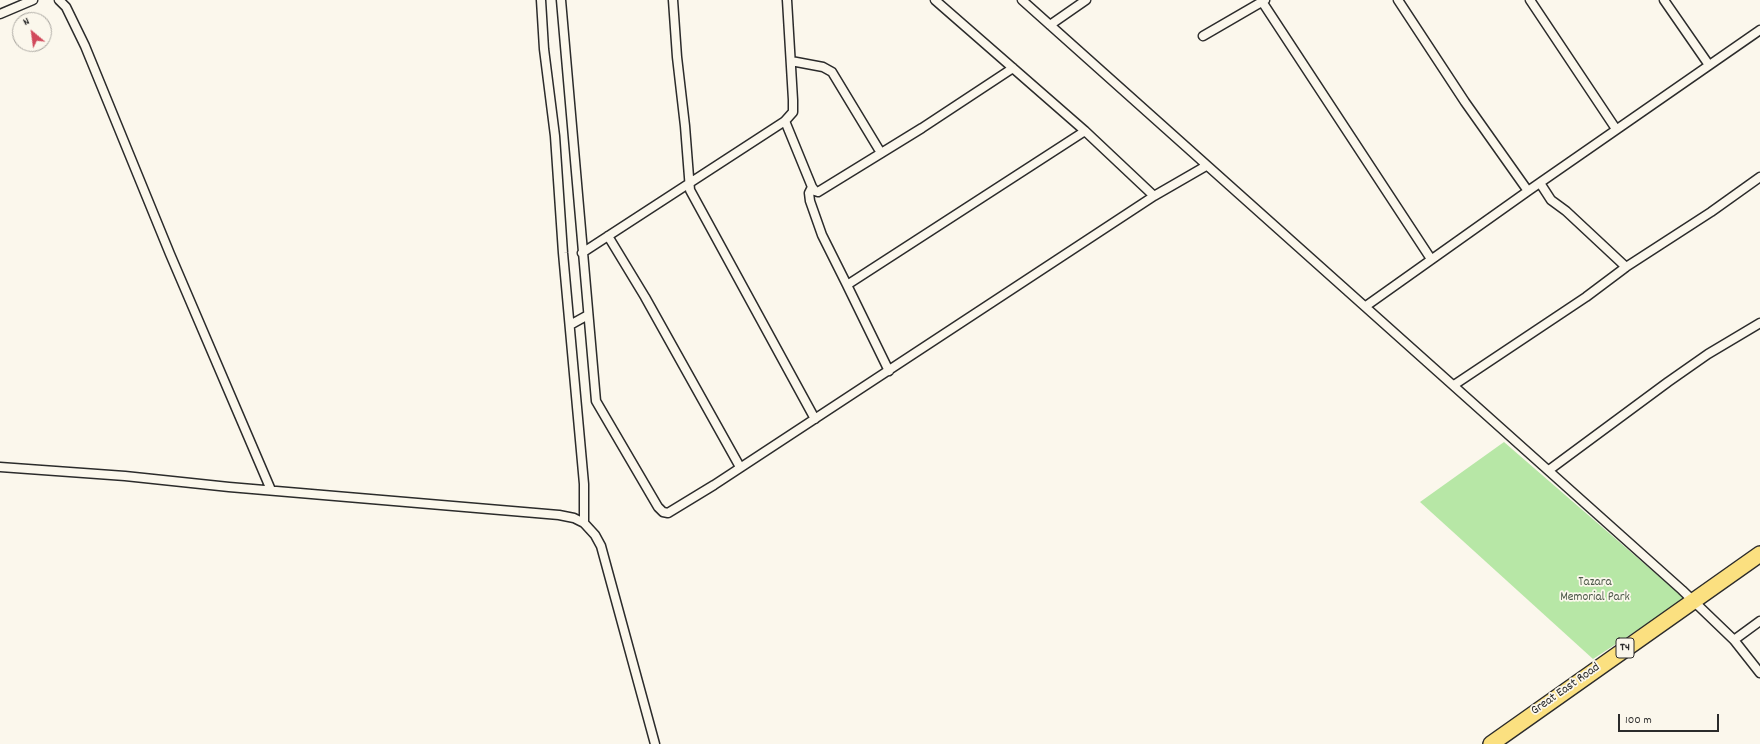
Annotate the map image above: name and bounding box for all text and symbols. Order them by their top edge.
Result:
north arrow [12,12,52,52]
text: N [20,14,33,31]
park label: Tazara Memorial Park [1560,575,1630,606]
road number: T4 [1616,638,1634,658]
street label: Great East Road [1529,661,1603,719]
scale bar [1620,706,1721,732]
text: 100 m [1625,712,1652,729]

